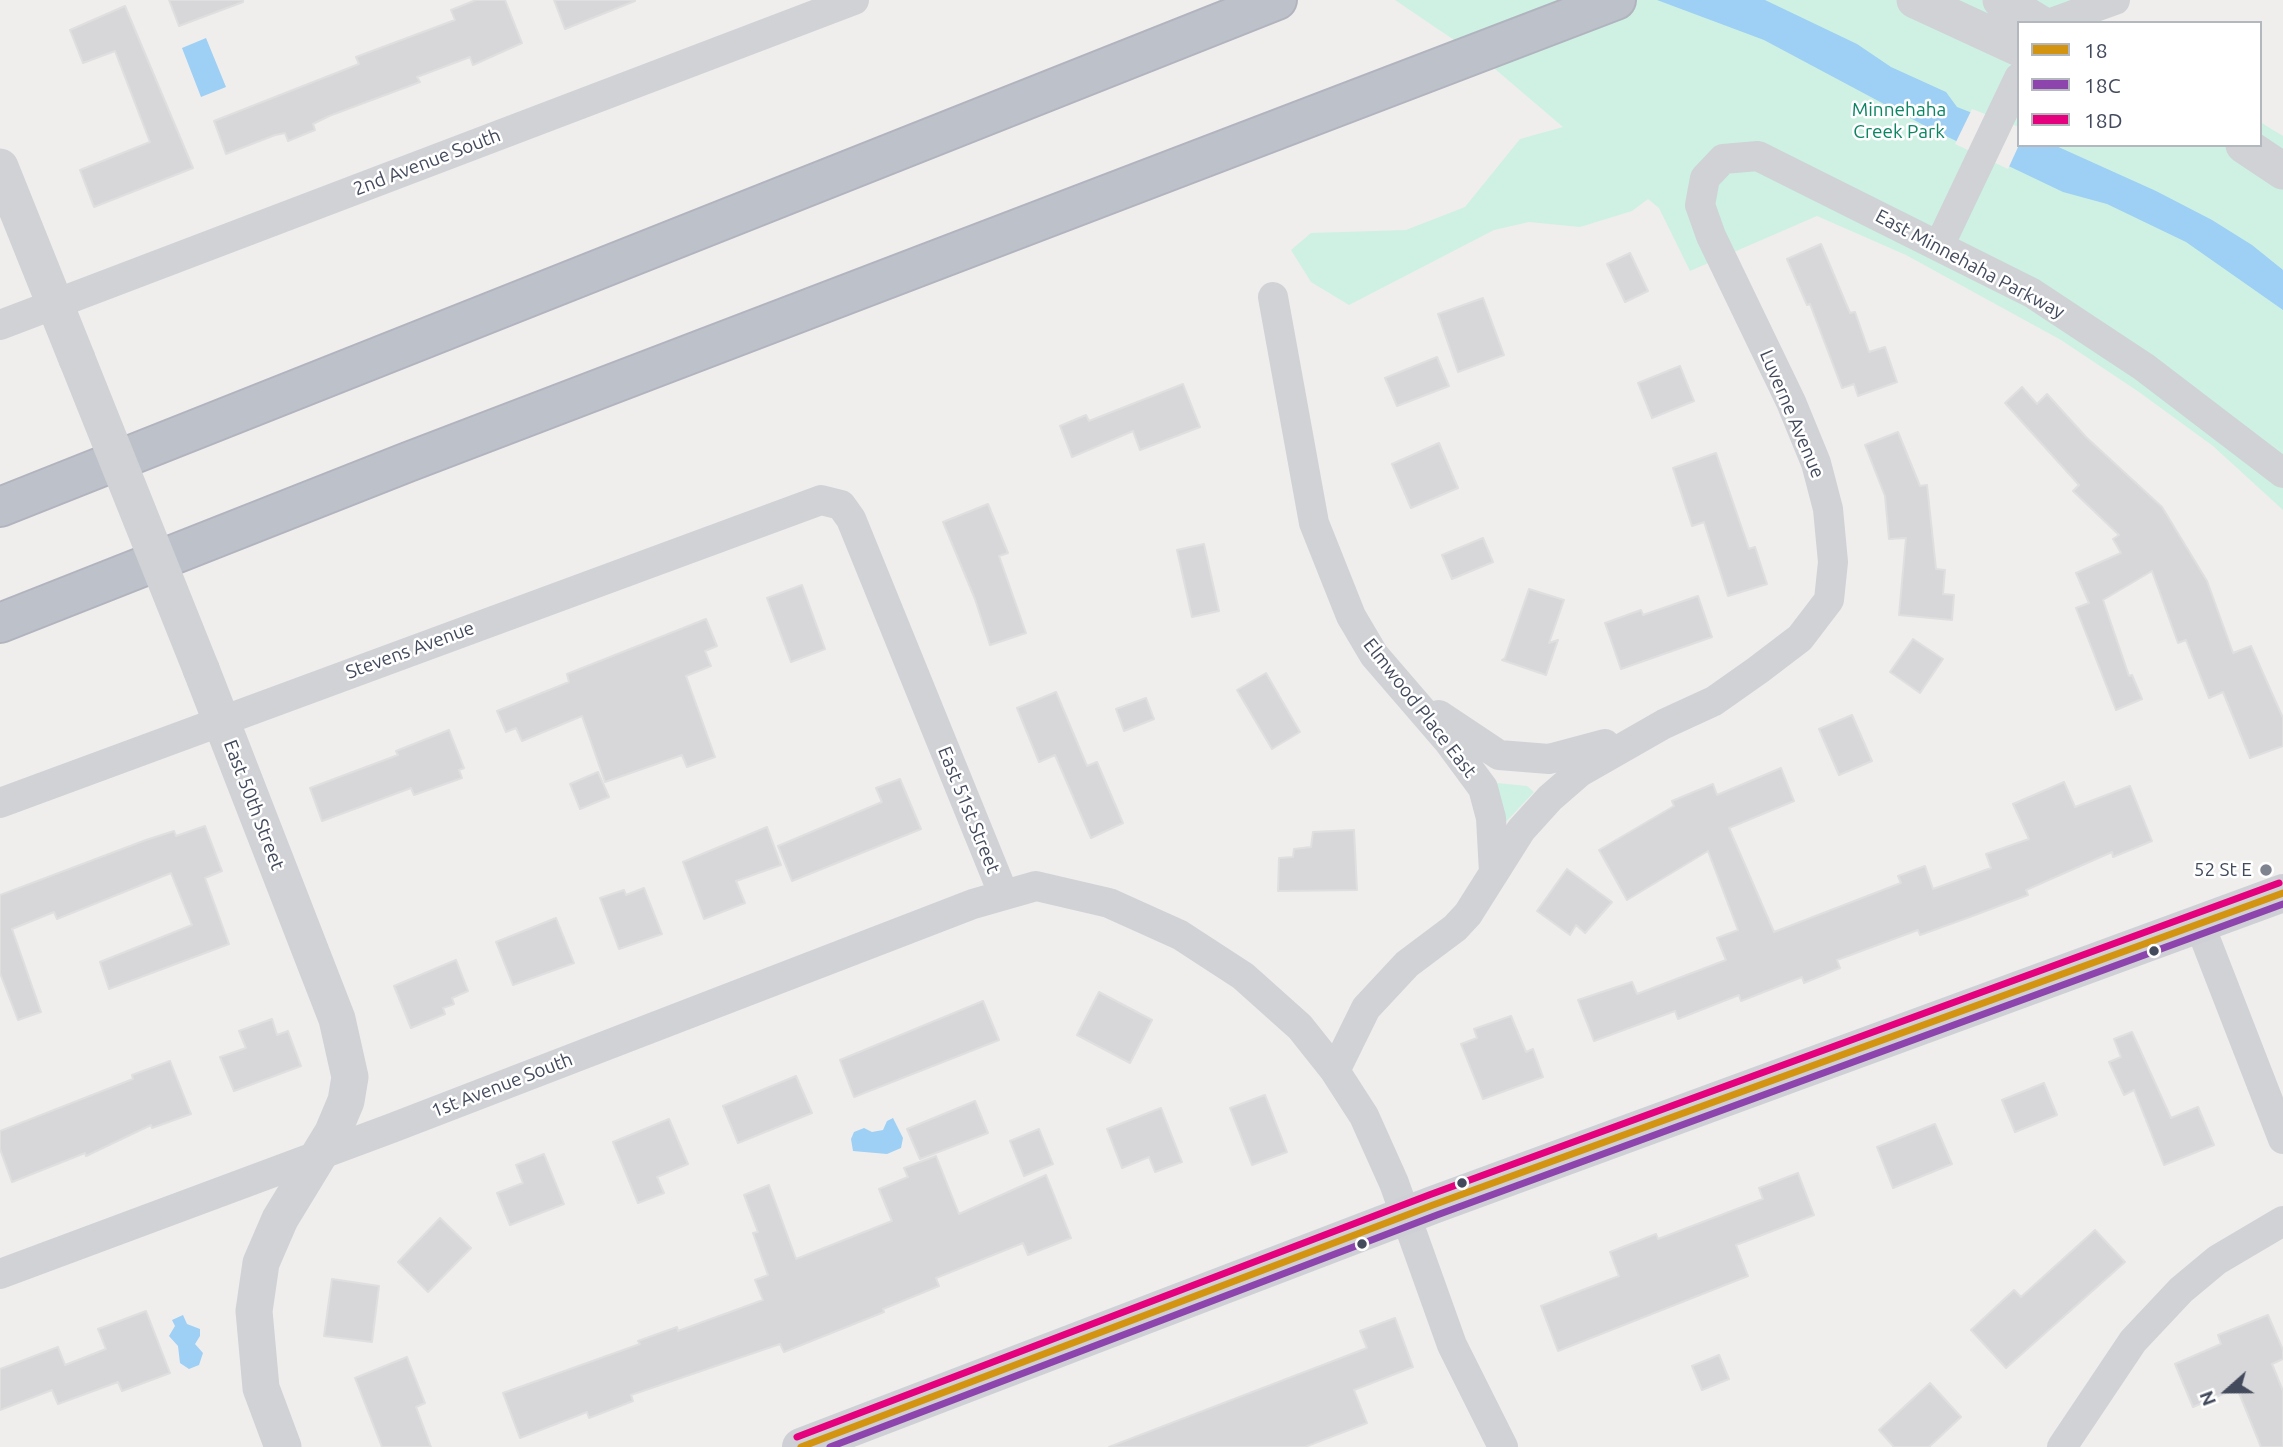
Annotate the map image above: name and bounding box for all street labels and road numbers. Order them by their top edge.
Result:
street label: 2nd Avenue South [350,123,504,201]
street label: East Minnehaha Parkway [1872,204,2068,324]
street label: Luverne Avenue [1755,346,1829,482]
street label: Stevens Avenue [343,616,477,684]
street label: Elmwood Place East [1359,634,1481,782]
street label: East 50th Street [219,737,289,873]
street label: East 51st Street [933,743,1005,877]
street label: 1st Avenue South [428,1048,576,1122]

